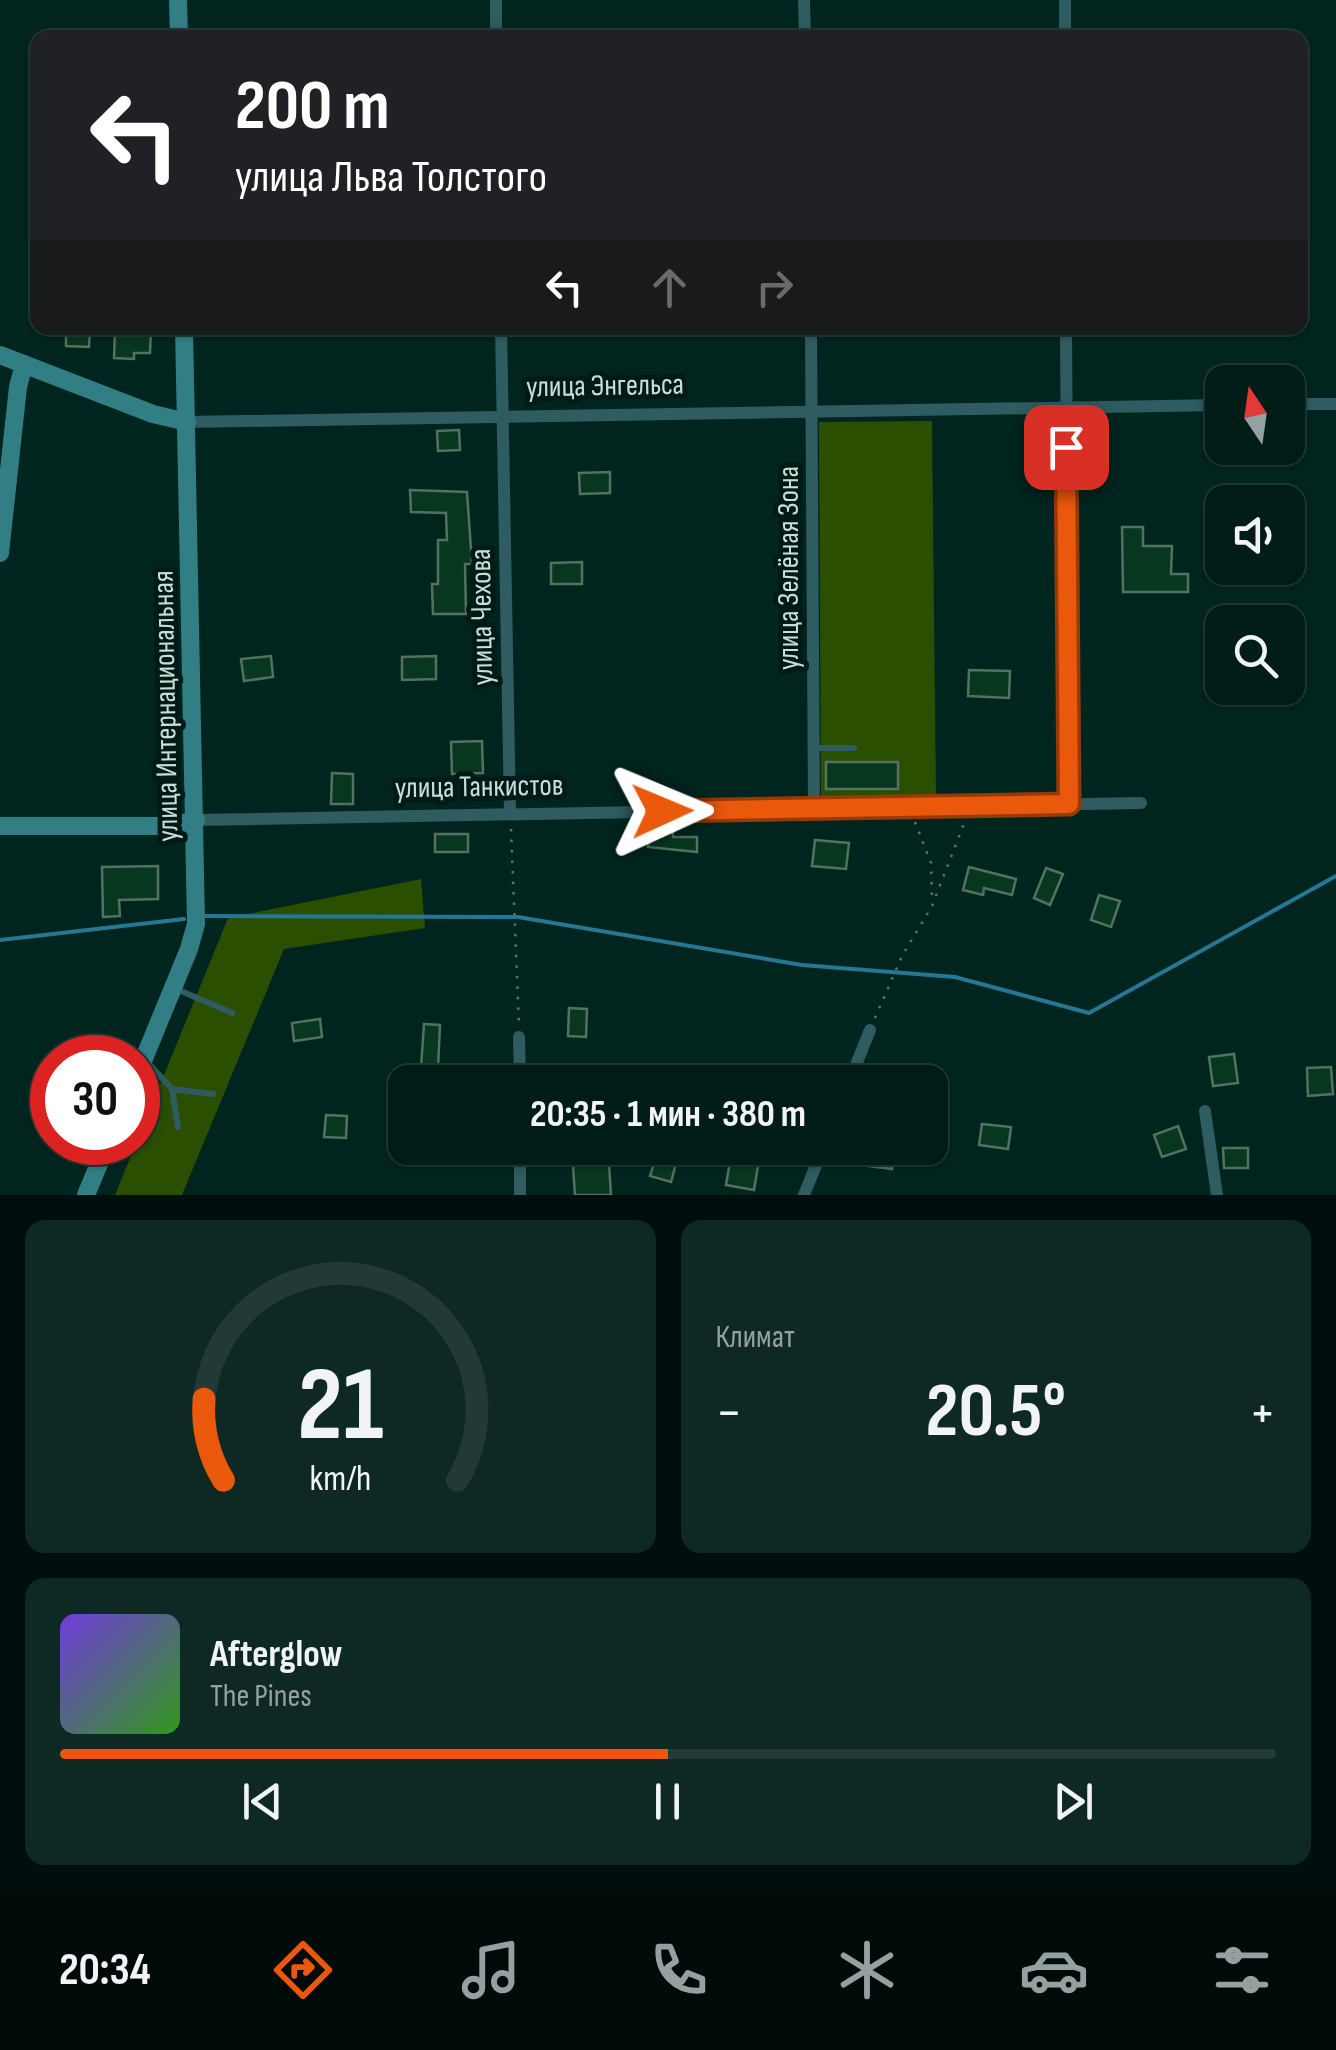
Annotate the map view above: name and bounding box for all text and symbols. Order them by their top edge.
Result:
text: 200 m [235,65,390,149]
icon: left [70,70,200,200]
text: улица Льва Толстого [235,150,547,205]
icon: left [537,260,592,315]
icon: ahead [642,260,697,315]
icon: right [747,260,802,315]
north arrow [1205,365,1305,465]
map controls [1205,365,1305,705]
street label: улица Энгельса [526,367,684,405]
pin [1024,405,1109,490]
icon: arrive [1039,420,1094,475]
street label: улица Зелёная Зона [771,466,807,670]
button: sound [1205,485,1305,585]
street label: улица Чехова [463,548,501,686]
street label: улица Интернациональная [146,570,186,842]
button: search [1205,605,1305,705]
position arrow [610,759,714,863]
street label: улица Танкистов [395,768,564,806]
speed limit sign: 30 [30,1035,160,1165]
text: 20:35 · 1 мин · 380 m [530,1092,806,1137]
text: Климат [716,1318,795,1357]
text: 21 [297,1344,383,1469]
text: 20.5° [926,1367,1066,1458]
text: − [716,1380,742,1447]
text: + [1249,1380,1276,1447]
text: km/h [309,1458,371,1501]
text: Afterglow [210,1632,343,1677]
text: The Pines [210,1677,312,1716]
icon: previous [235,1774,290,1829]
icon: pause [640,1774,695,1829]
icon: next [1046,1774,1101,1829]
icon: directions [268,1935,338,2005]
icon: music [456,1935,526,2005]
icon: phone [644,1935,714,2005]
icon: climate [832,1935,902,2005]
icon: car [1019,1935,1089,2005]
icon: filters [1207,1935,1277,2005]
text: 20:34 [59,1943,151,1998]

